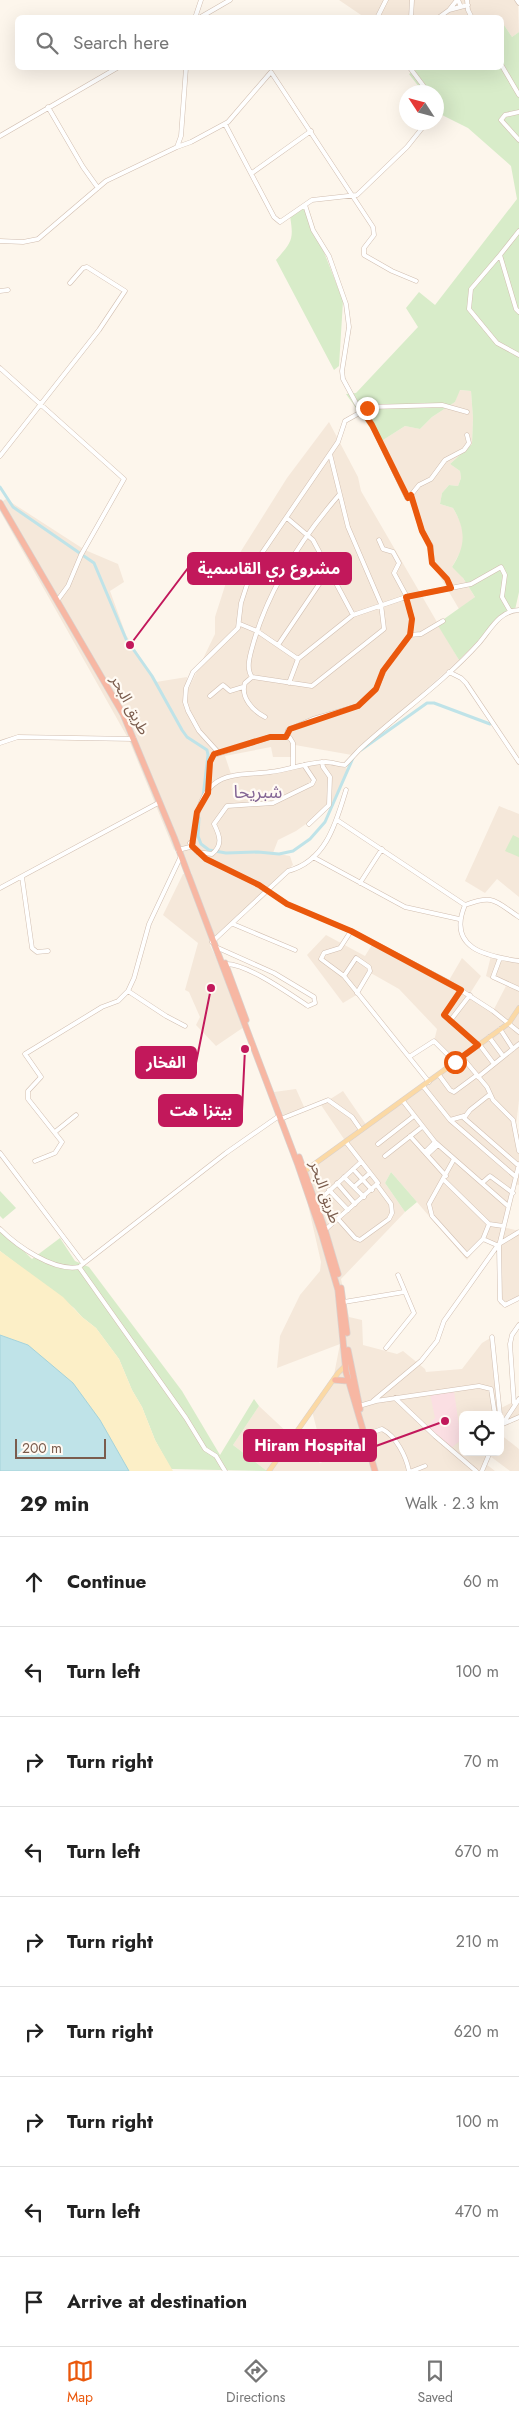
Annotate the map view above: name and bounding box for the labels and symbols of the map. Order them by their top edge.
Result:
north arrow [399,85,444,130]
route end [356,397,379,420]
callout: مشروع ري القاسمية [188,553,351,584]
text: مشروع ري القاسمية [198,557,340,582]
street label: طريق البحر [105,670,155,739]
district label: شبريحا [234,779,282,805]
callout: الفخار [136,1047,196,1078]
text: الفخار [145,1051,186,1074]
route start [444,1051,467,1074]
callout: بيتزا هت [159,1095,242,1126]
text: بيتزا هت [170,1099,232,1122]
street label: طريق البحر [304,1157,346,1226]
callout: Hiram Hospital [244,1430,376,1461]
text: Hiram Hospital [254,1434,366,1457]
scale bar [15,1436,106,1459]

